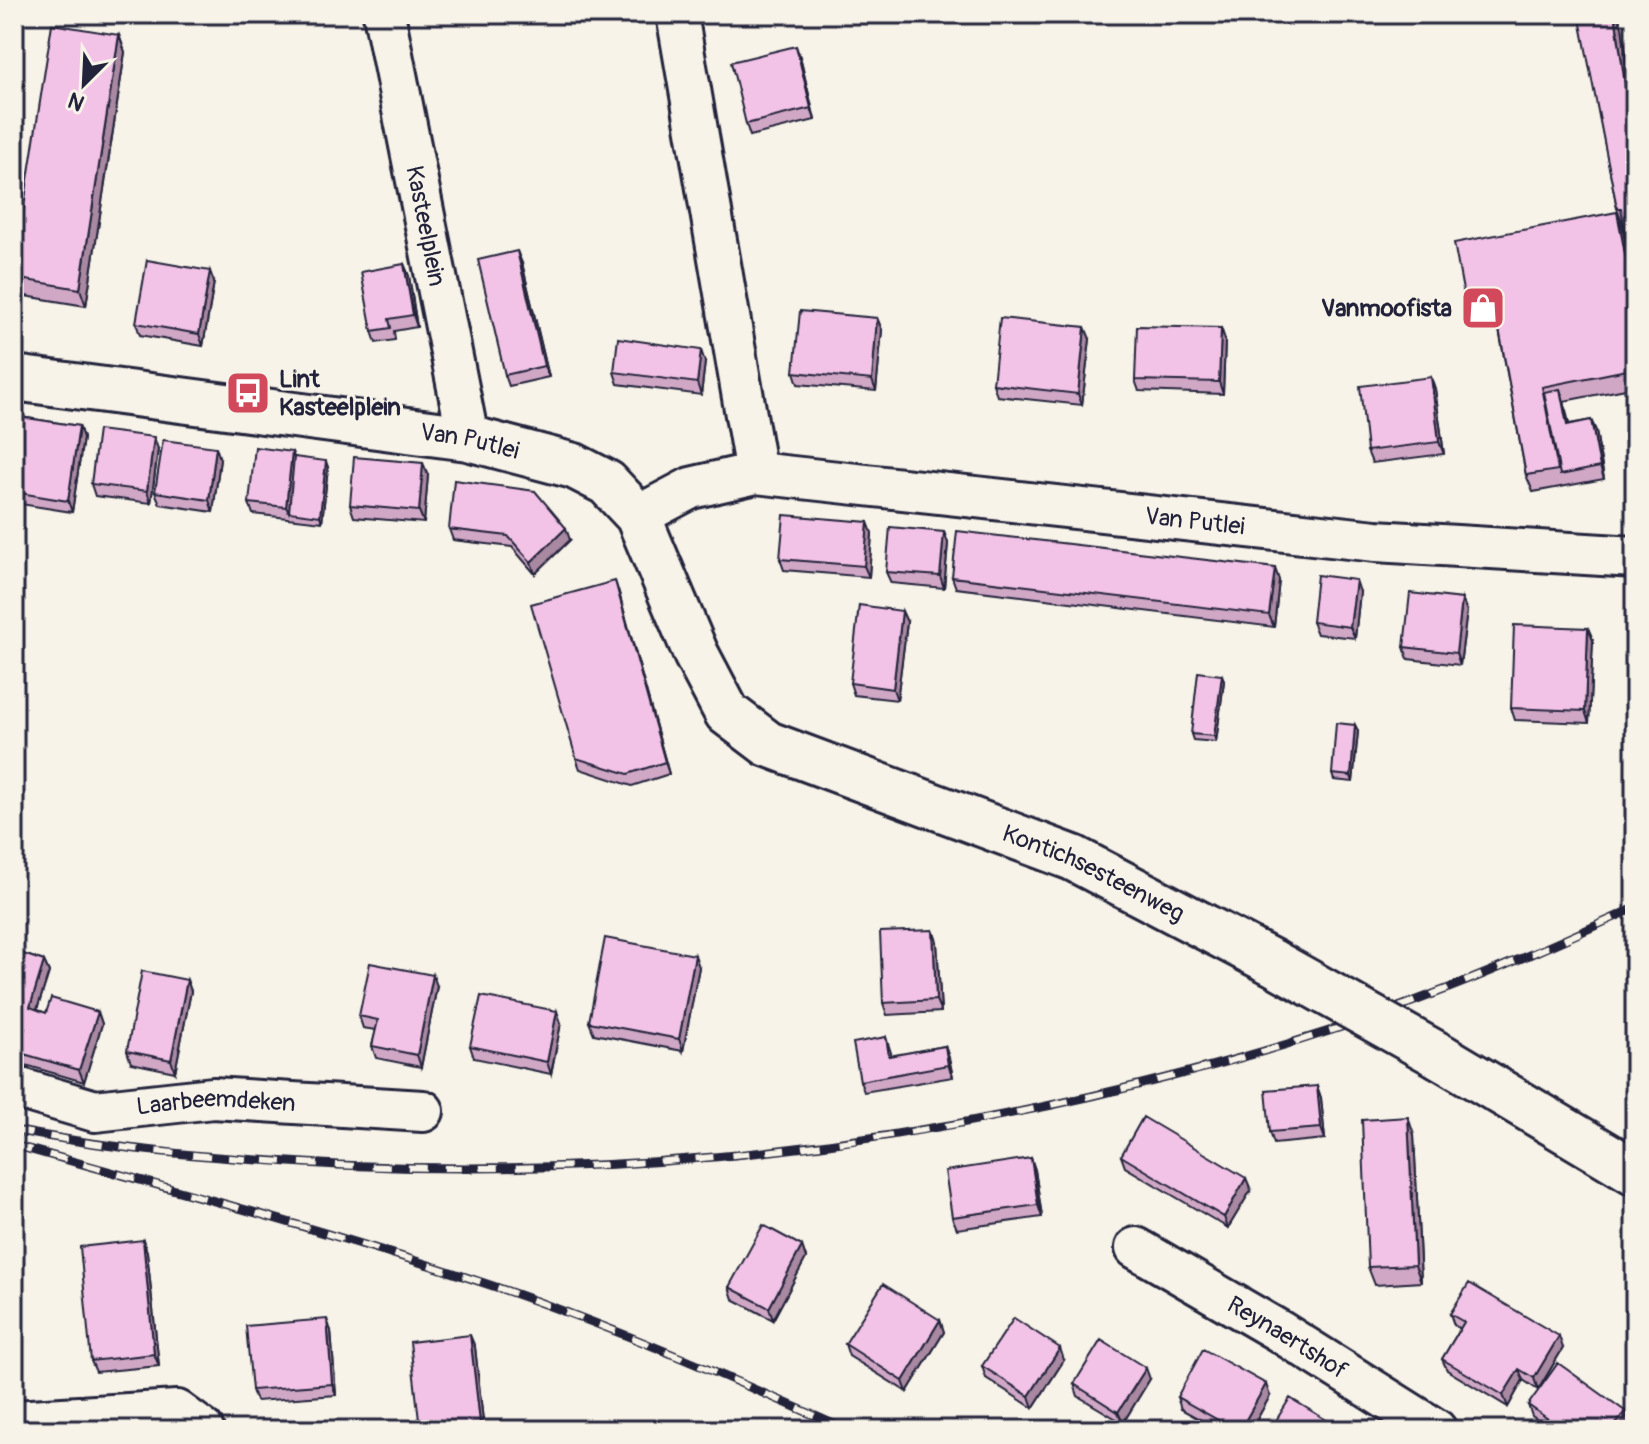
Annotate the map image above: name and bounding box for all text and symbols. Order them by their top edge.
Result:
north arrow [44,44,124,124]
text: N [64,85,89,117]
street label: Kasteelplein [400,163,452,289]
shop icon: Vanmoofista [1459,284,1507,332]
place label: Vanmoofista [1321,294,1452,323]
place label: Lint Kasteelplein [279,365,401,422]
bus stop icon: Lint Kasteelplein [224,369,272,417]
street label: Van Putlei [418,417,522,465]
street label: Van Putlei [1143,501,1246,541]
street label: Kontichsesteenweg [998,818,1189,928]
street label: Laarbeemdeken [135,1083,296,1121]
street label: Reynaertshof [1222,1290,1353,1385]

